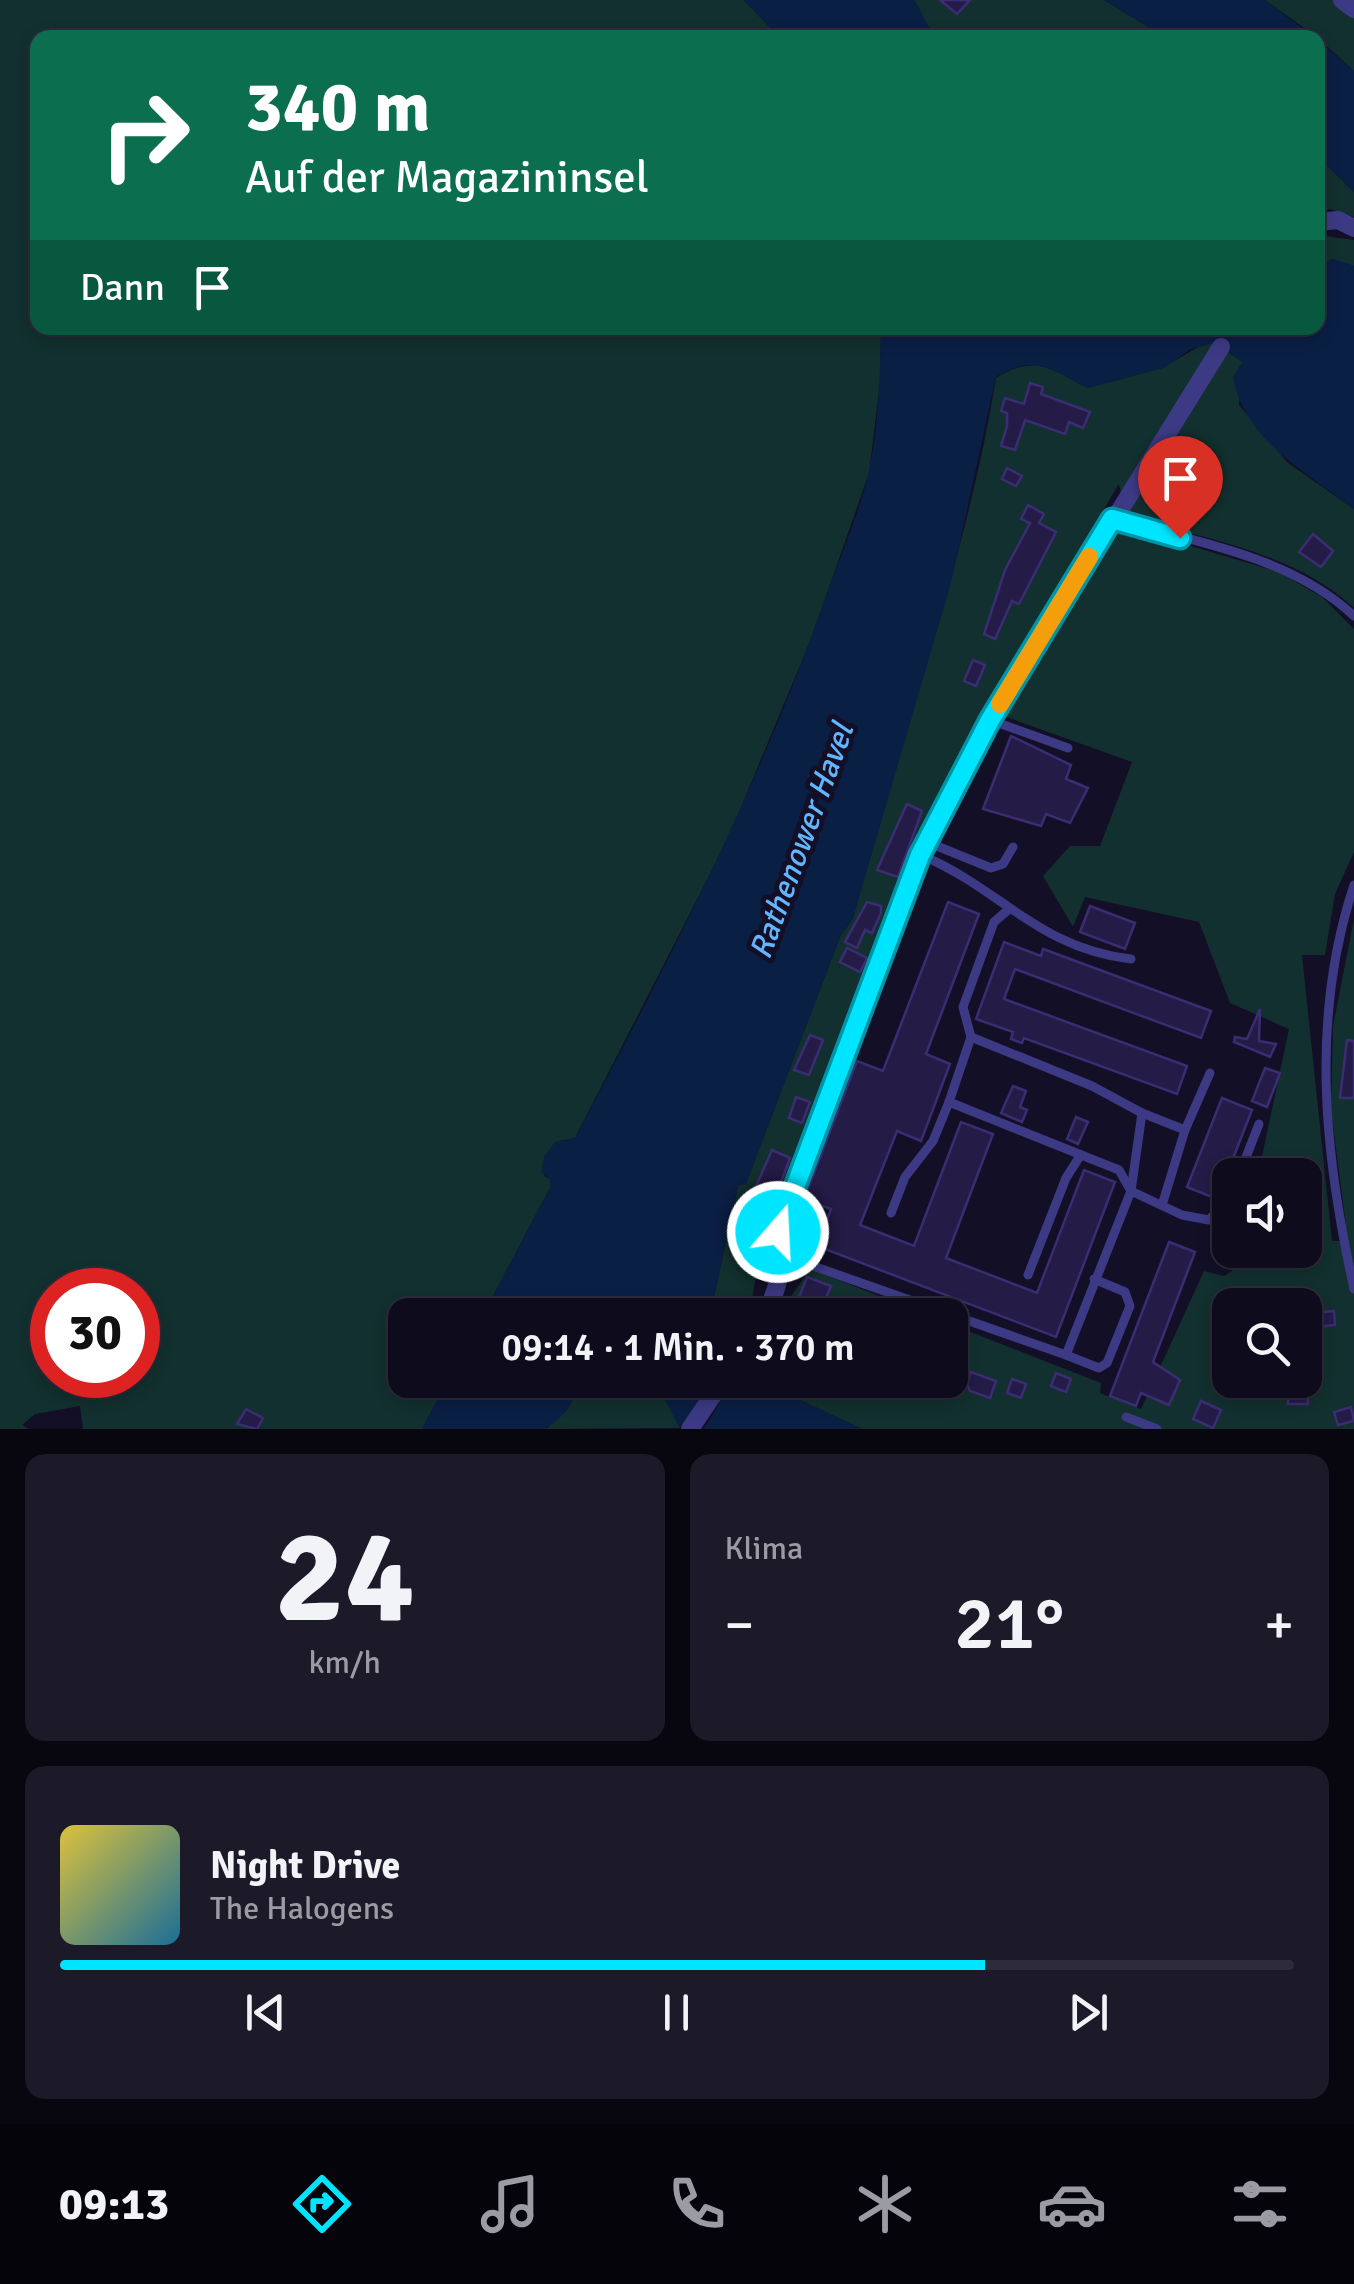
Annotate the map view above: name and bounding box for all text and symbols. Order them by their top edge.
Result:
text: 340 m [245,64,430,150]
icon: right [80,70,210,200]
text: Auf der Magazininsel [245,150,649,205]
icon: arrive [185,260,240,315]
text: Dann [80,264,165,311]
pin [1138,436,1223,539]
icon: arrive [1153,451,1208,506]
water label: Rathenower Havel [741,716,863,964]
map controls [1212,1158,1322,1398]
button: sound [1212,1158,1322,1268]
position arrow [726,1180,830,1284]
speed limit sign: 30 [30,1268,160,1398]
button: search [1212,1288,1322,1398]
text: 09:14 · 1 Min. · 370 m [502,1324,854,1371]
text: 24 [275,1498,415,1658]
text: Klima [725,1529,803,1568]
text: 21° [954,1577,1064,1670]
text: − [725,1591,754,1659]
text: + [1264,1591,1294,1659]
text: km/h [309,1643,381,1682]
text: Night Drive [210,1842,400,1889]
text: The Halogens [210,1889,394,1928]
icon: previous [238,1985,293,2040]
icon: pause [649,1985,704,2040]
icon: next [1061,1985,1116,2040]
icon: directions [287,2169,357,2239]
icon: music [475,2169,545,2239]
icon: phone [662,2169,732,2239]
icon: climate [850,2169,920,2239]
icon: car [1037,2169,1107,2239]
icon: filters [1225,2169,1295,2239]
text: 09:13 [59,2177,169,2232]

